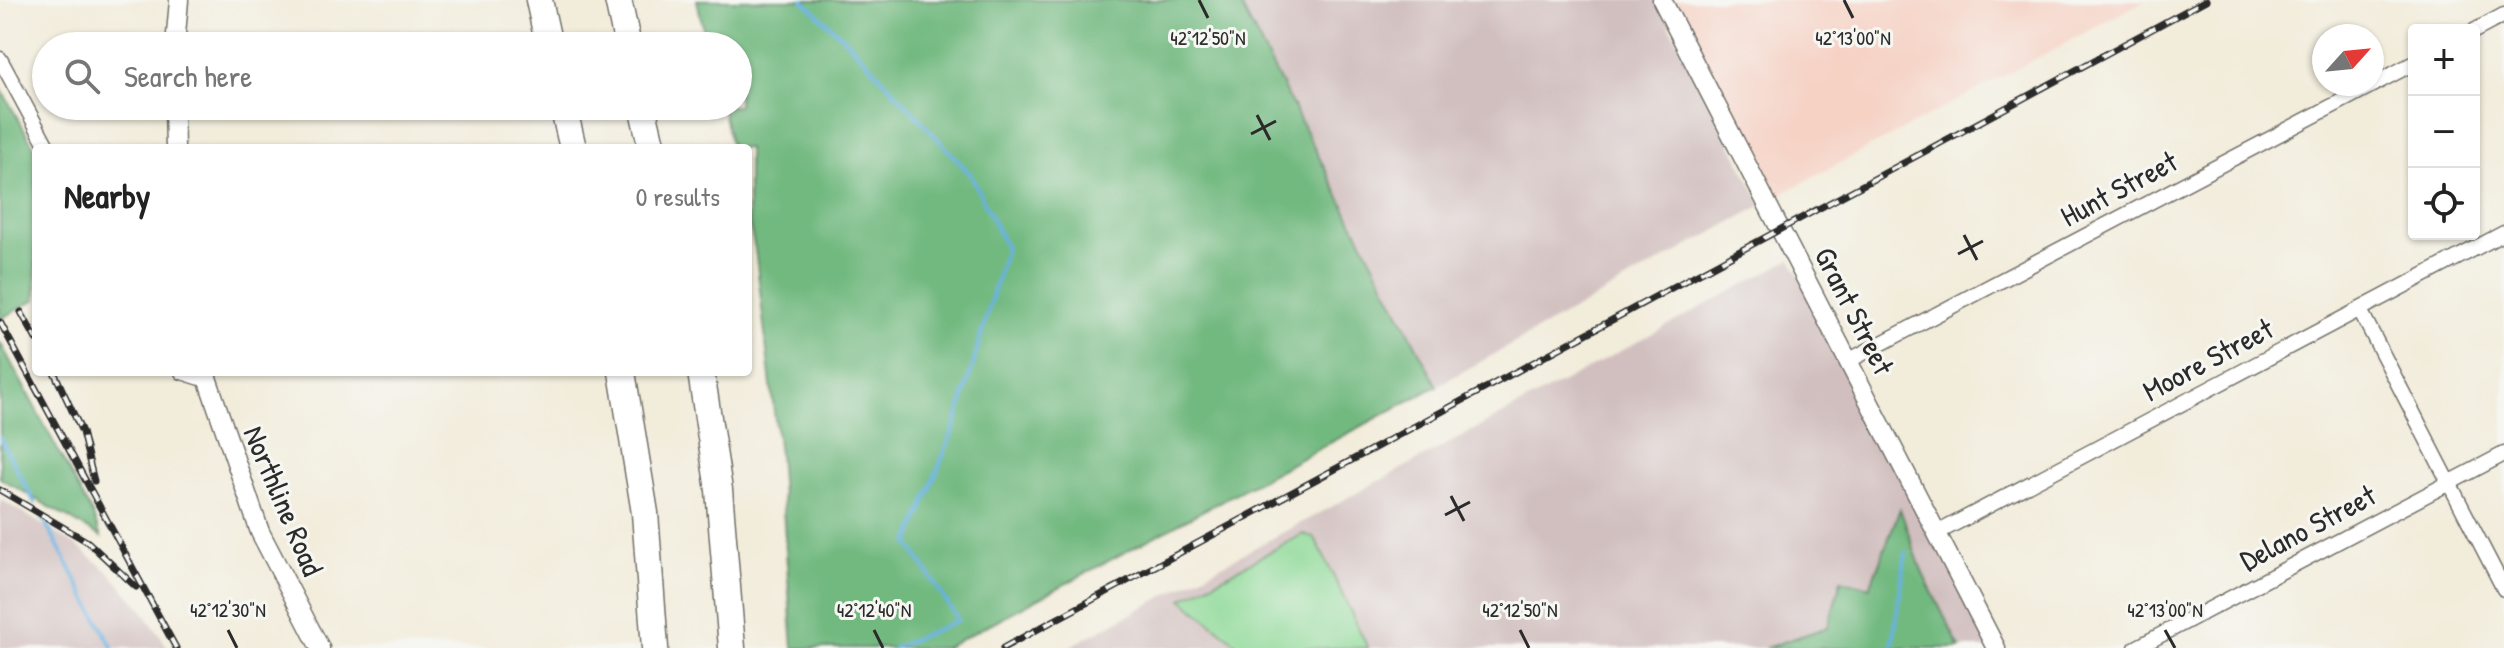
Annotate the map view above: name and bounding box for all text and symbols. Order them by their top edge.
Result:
text: 42°12'50"N [1170,24,1246,51]
text: 42°13'00"N [1815,24,1891,51]
north arrow [2312,24,2384,96]
map controls [2408,24,2480,240]
button: + [2408,24,2480,96]
search box [32,32,752,120]
icon: search [60,54,104,98]
text: Search here [124,56,252,96]
button: − [2408,96,2480,168]
street label: Hunt Street [2053,140,2184,236]
button: locate [2408,168,2480,240]
text: Nearby [64,173,150,219]
text: 0 results [636,179,720,214]
street label: Grant Street [1806,240,1904,382]
street label: Moore Street [2135,308,2280,410]
street label: Northline Road [234,420,333,582]
street label: Delano Street [2233,474,2383,580]
text: 42°12'30"N [190,596,266,623]
text: 42°12'40"N [837,596,911,623]
text: 42°12'50"N [1482,596,1558,623]
text: 42°13'00"N [2127,596,2203,623]

